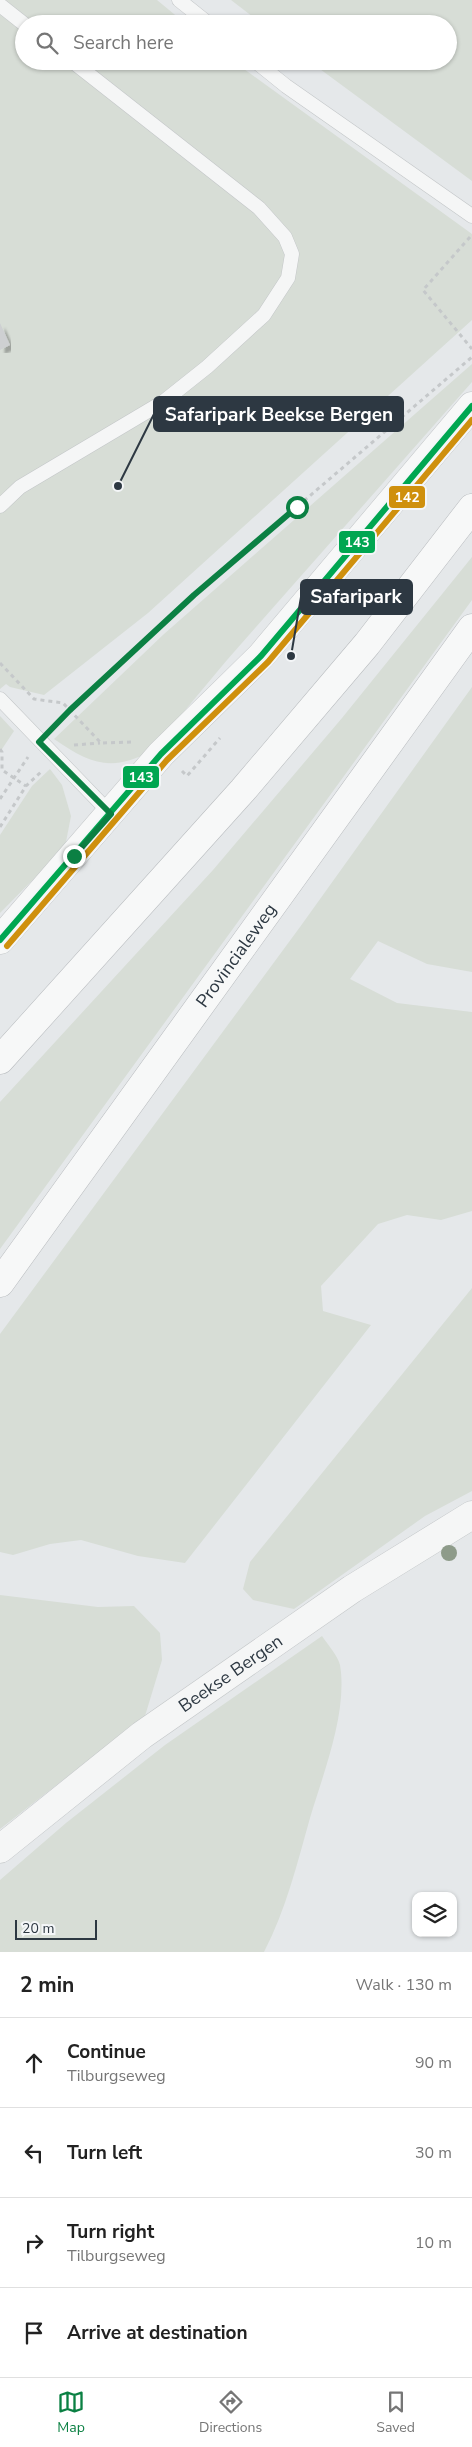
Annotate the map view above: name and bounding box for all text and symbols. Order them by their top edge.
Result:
search box [15,15,457,70]
icon: search [33,29,61,57]
text: Search here [73,30,174,56]
callout: Safaripark Beekse Bergen [154,397,403,431]
text: Safaripark Beekse Bergen [165,402,393,428]
line badge: 142 [388,485,426,509]
text: 142 [394,488,420,507]
route start [286,496,309,519]
line badge: 143 [338,530,376,554]
text: 143 [344,533,370,552]
callout: Safaripark [301,580,412,614]
text: Safaripark [310,584,402,610]
line badge: 143 [122,765,160,789]
text: 143 [128,768,154,787]
route end [63,845,86,868]
street label: Provincialeweg [190,898,282,1012]
street label: Beekse Bergen [174,1629,287,1718]
map controls [412,1892,457,1937]
button: layers [412,1892,457,1937]
scale bar [15,1917,98,1940]
text: 20 m [22,1919,54,1938]
text: 2 min [20,1971,74,1999]
text: Walk · 130 m [356,1974,452,1996]
text: Continue [67,2039,146,2065]
icon: ahead [20,2049,48,2077]
text: 90 m [415,2052,452,2074]
text: Tilburgseweg [67,2065,166,2087]
icon: left [20,2139,48,2167]
text: Turn left [67,2140,142,2166]
text: 30 m [415,2142,452,2164]
text: Turn right [67,2219,154,2245]
icon: right [20,2229,48,2257]
text: 10 m [415,2232,452,2254]
text: Tilburgseweg [67,2245,166,2267]
icon: arrive [20,2319,48,2347]
text: Arrive at destination [67,2320,248,2346]
tab: Map [57,2388,85,2437]
tab: Directions [199,2388,262,2437]
tab: Saved [376,2388,415,2437]

